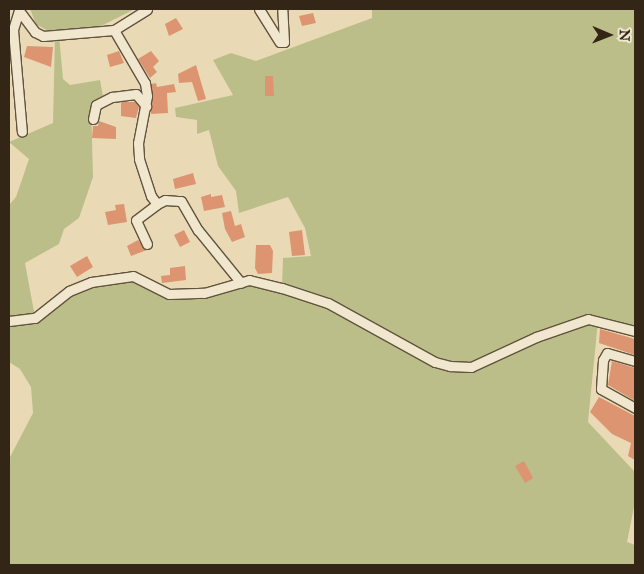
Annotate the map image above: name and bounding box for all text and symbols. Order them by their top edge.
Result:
north arrow [584,10,634,60]
text: N [616,29,633,41]

